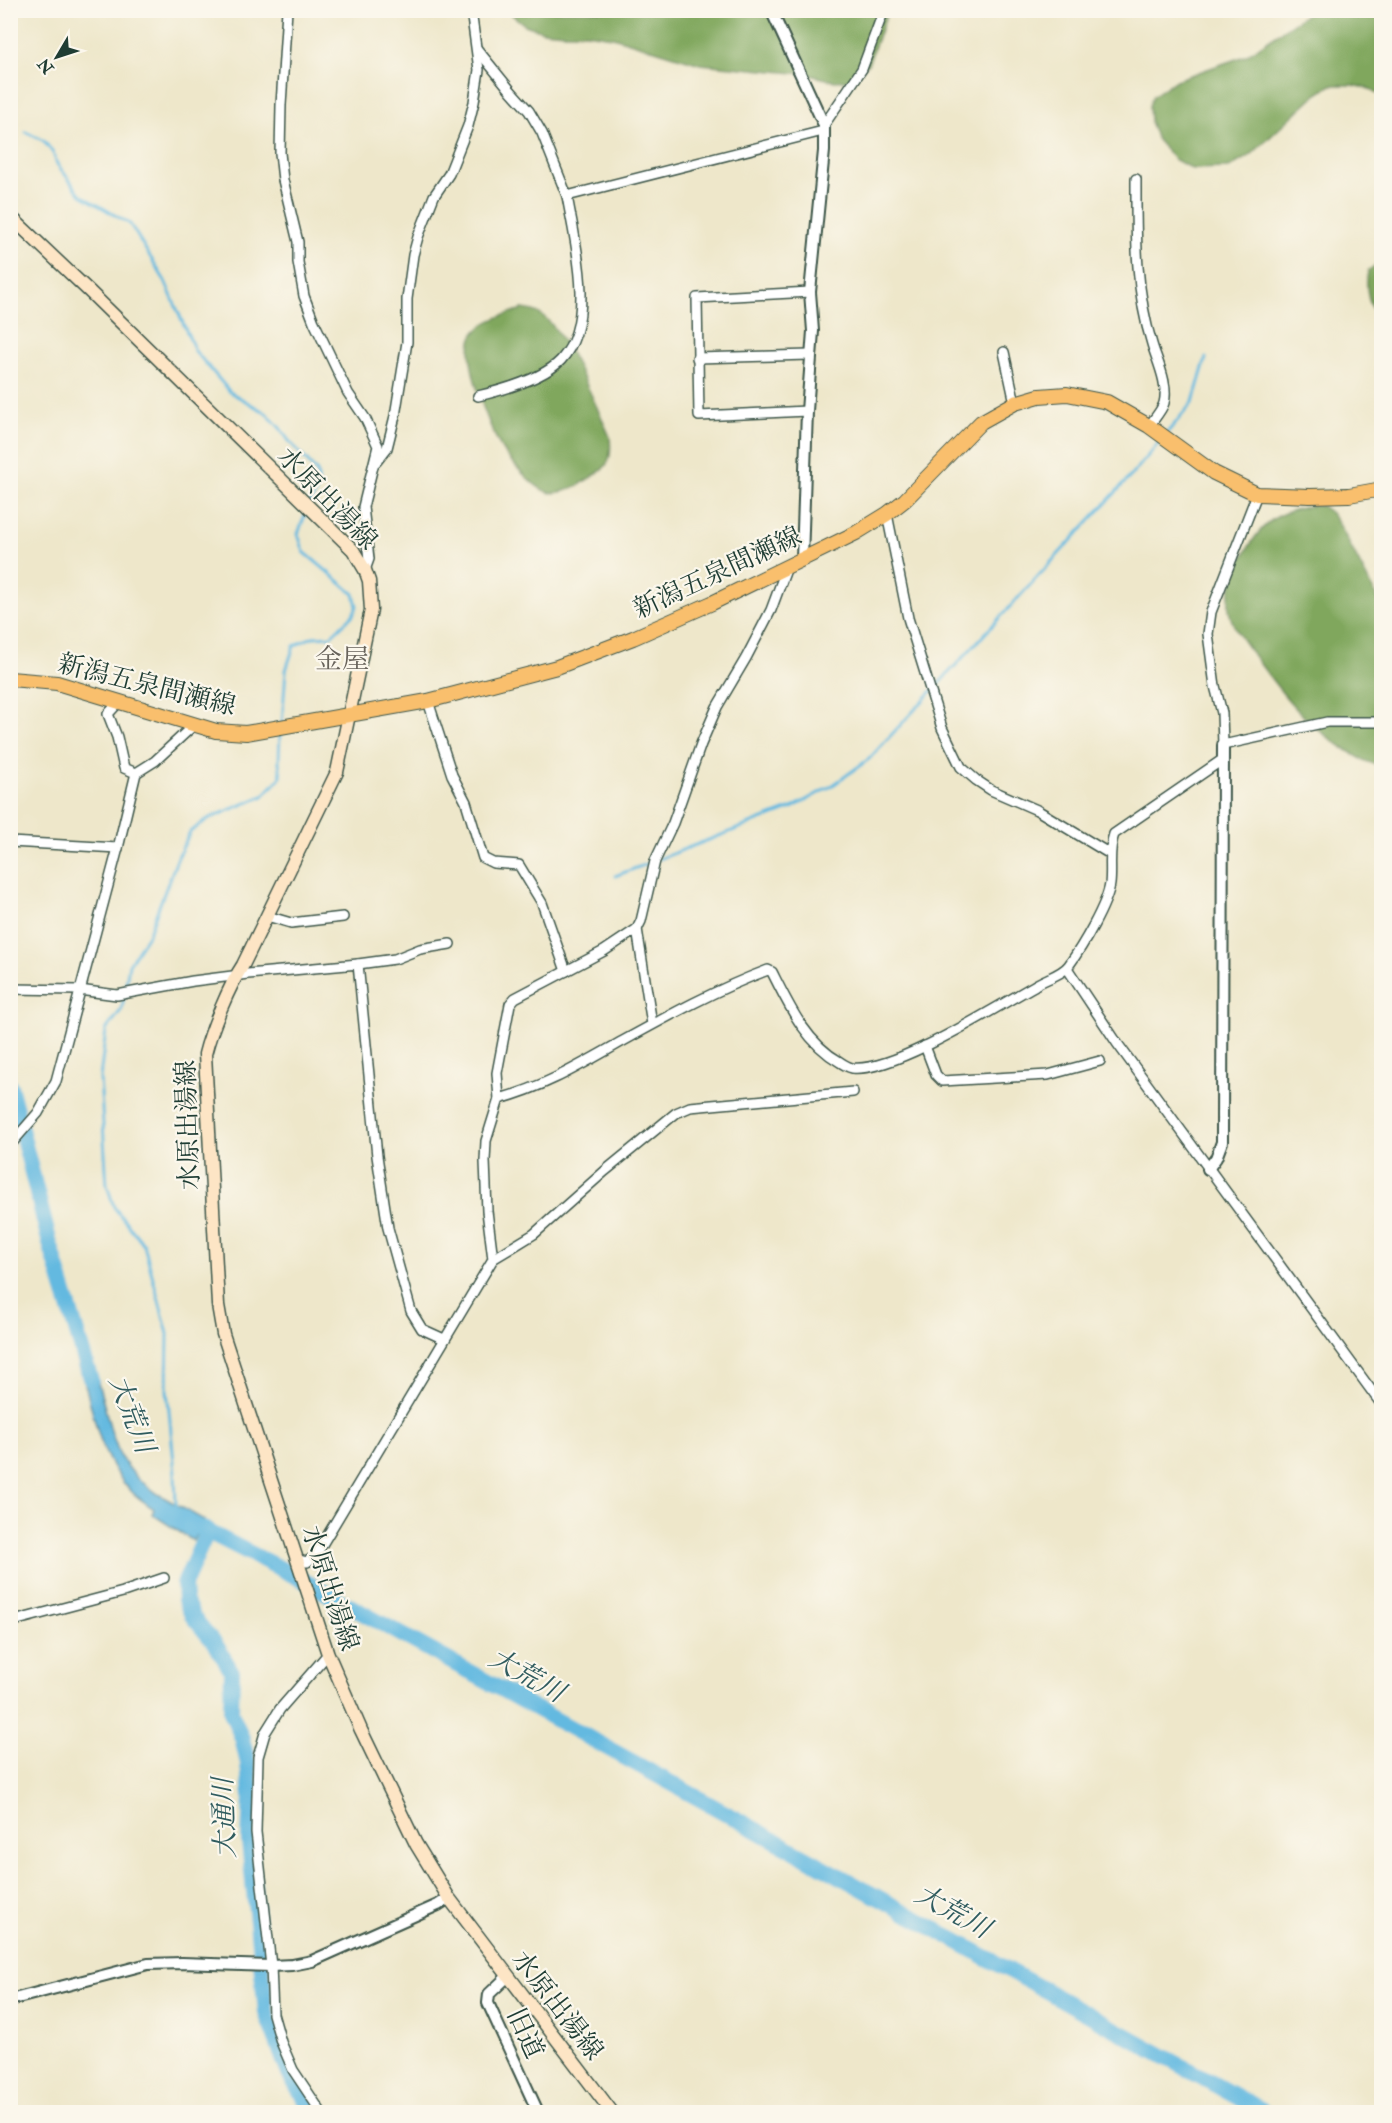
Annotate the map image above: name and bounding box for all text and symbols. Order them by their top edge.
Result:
north arrow [27,27,87,87]
text: N [33,53,59,78]
street label: 水原出湯線 [271,441,384,557]
street label: 新潟五泉間瀬線 [628,520,807,626]
district label: 金屋 [315,643,369,676]
street label: 新潟五泉間瀬線 [55,647,239,723]
street label: 水原出湯線 [170,1059,206,1190]
water label: 大荒川 [102,1370,163,1461]
street label: 水原出湯線 [295,1522,365,1655]
water label: 大荒川 [483,1641,573,1711]
water label: 大通川 [206,1774,242,1859]
water label: 大荒川 [909,1877,999,1947]
street label: 水原出湯線 [505,1945,610,2067]
street label: 旧道 [500,2003,551,2064]

